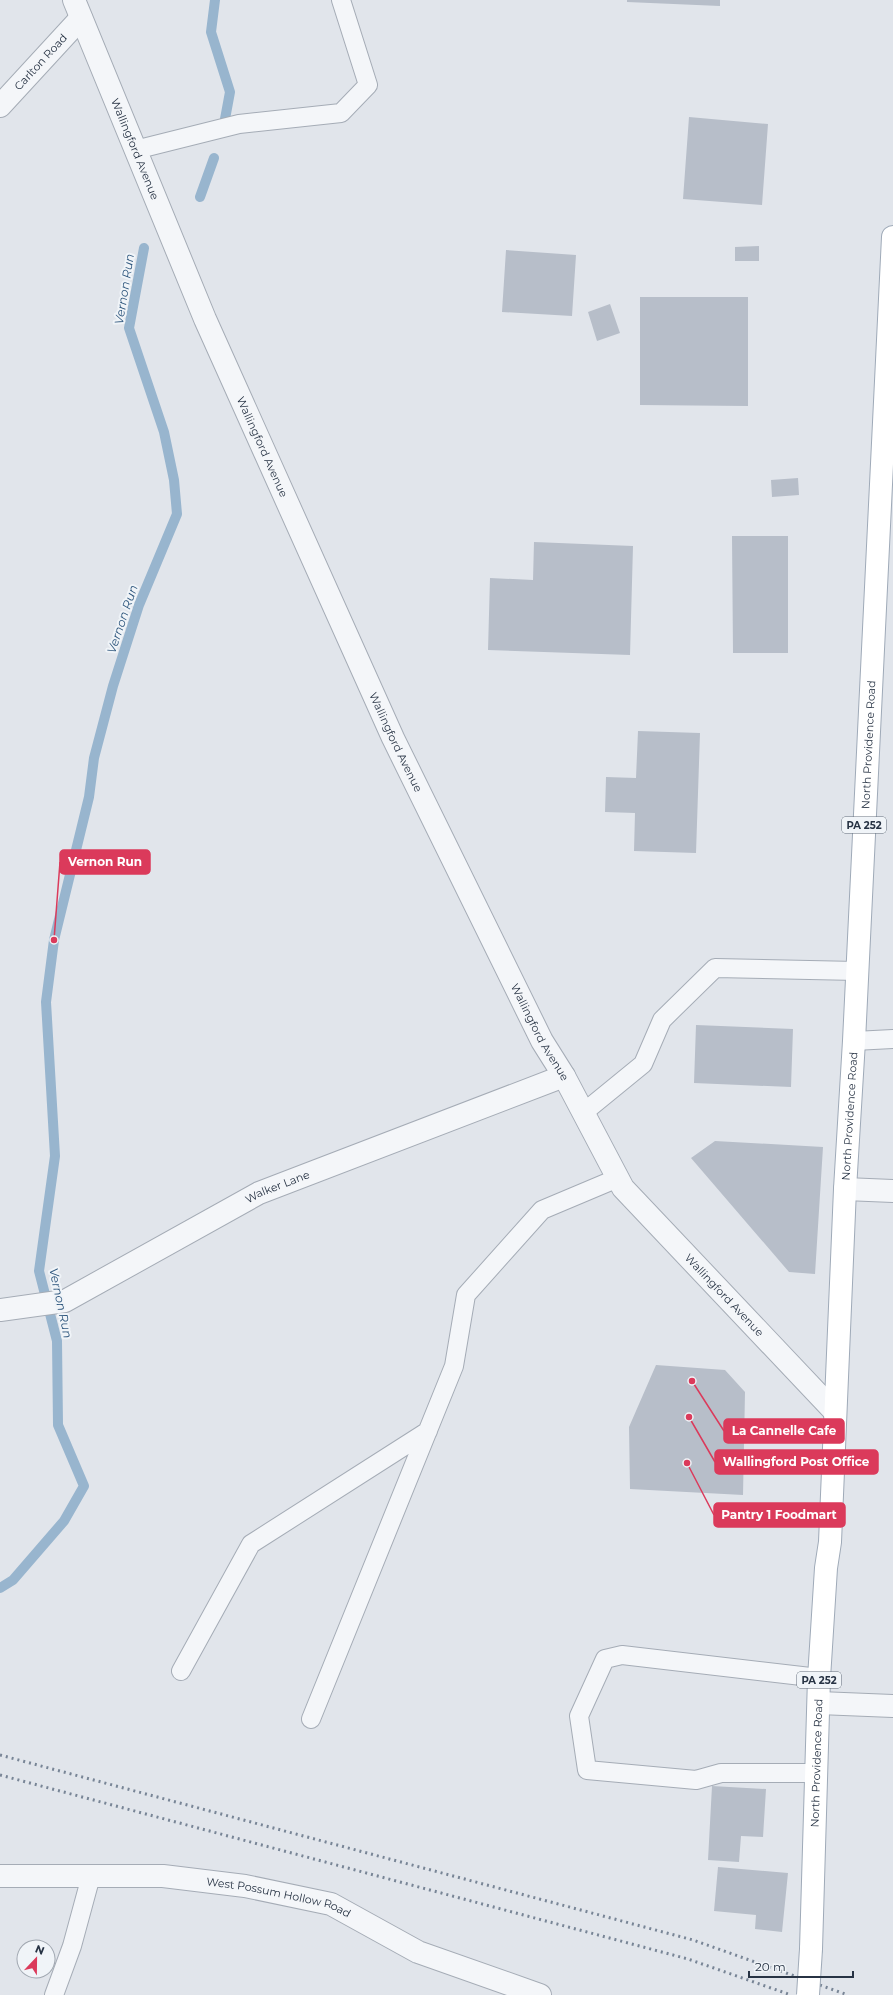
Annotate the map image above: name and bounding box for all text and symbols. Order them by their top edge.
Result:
street label: Carlton Road [11,31,70,93]
street label: Wallingford Avenue [108,96,162,202]
water label: Vernon Run [111,253,137,325]
street label: Wallingford Avenue [234,394,291,500]
water label: Vernon Run [103,583,141,655]
street label: North Providence Road [858,680,878,809]
street label: Wallingford Avenue [366,690,426,795]
road number: PA 252 [842,817,886,833]
callout: Vernon Run [60,850,150,874]
text: Vernon Run [67,854,142,869]
street label: Wallingford Avenue [508,981,572,1083]
street label: North Providence Road [839,1051,860,1181]
street label: Walker Lane [243,1167,312,1206]
street label: Wallingford Avenue [682,1251,767,1340]
water label: Vernon Run [46,1267,76,1339]
callout: La Cannelle Cafe [724,1419,844,1443]
text: La Cannelle Cafe [732,1423,837,1438]
callout: Wallingford Post Office [715,1450,878,1474]
text: Wallingford Post Office [723,1454,870,1469]
callout: Pantry 1 Foodmart [714,1503,845,1527]
text: Pantry 1 Foodmart [721,1507,838,1522]
road number: PA 252 [797,1672,841,1688]
street label: North Providence Road [808,1698,825,1828]
street label: West Possum Hollow Road [206,1874,353,1921]
north arrow [16,1939,56,1979]
text: N [33,1942,46,1958]
scale bar [749,1953,853,1979]
text: 20 m [755,1959,786,1974]

